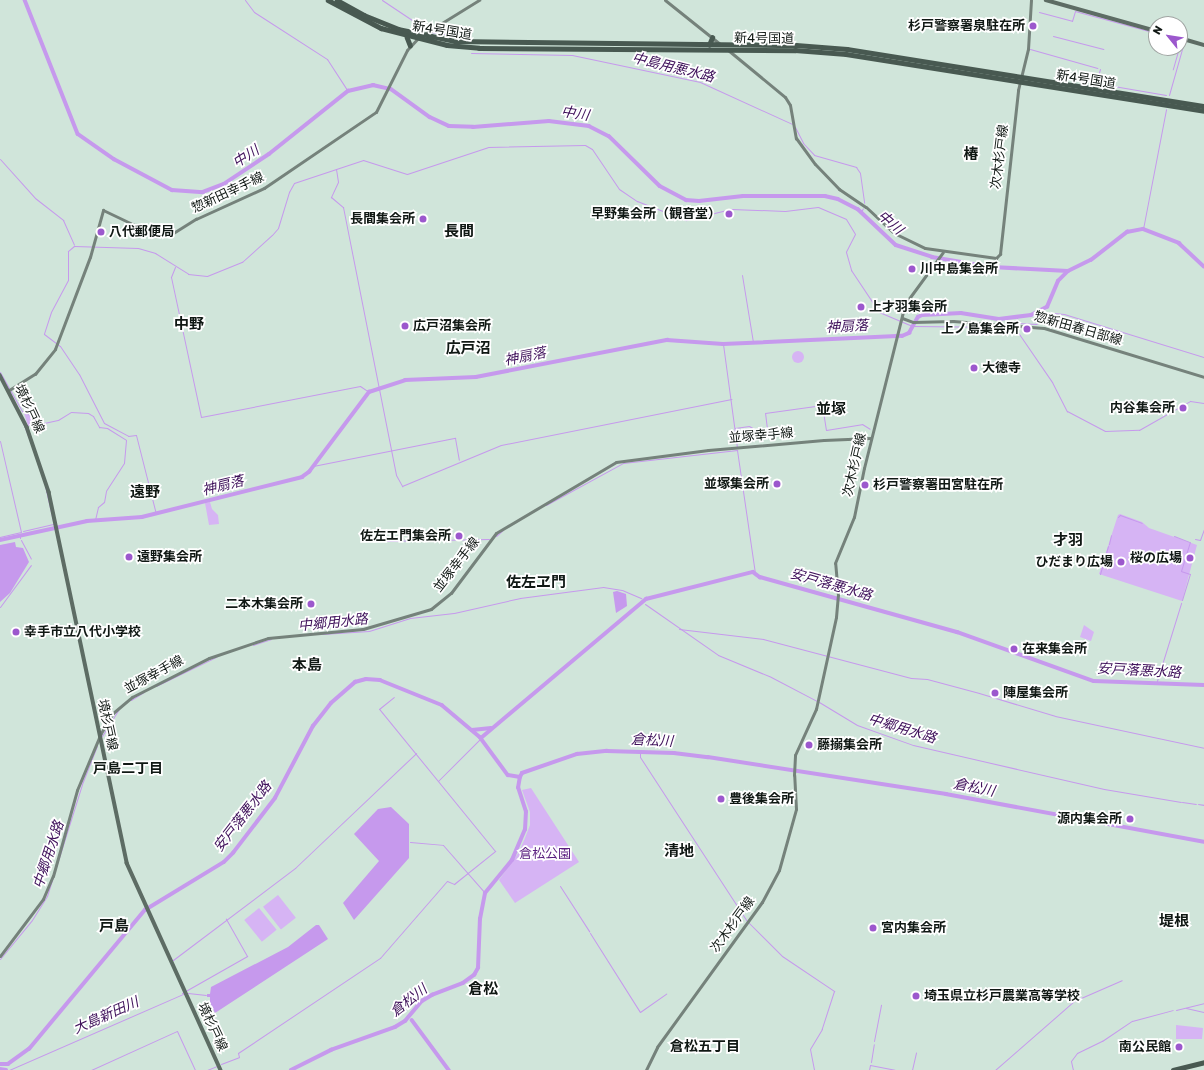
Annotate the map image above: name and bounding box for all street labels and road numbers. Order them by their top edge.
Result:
street label: 新4号国道 [411,19,473,43]
street label: 新4号国道 [734,31,794,47]
street label: 新4号国道 [1055,68,1117,92]
street label: 次木杉戸線 [988,124,1012,190]
street label: 惣新田幸手線 [189,169,267,217]
street label: 惣新田春日部線 [1032,309,1124,349]
street label: 境杉戸線 [11,382,47,436]
street label: 並塚幸手線 [728,425,794,447]
street label: 次木杉戸線 [840,432,870,498]
street label: 並塚幸手線 [431,535,483,595]
street label: 並塚幸手線 [122,653,186,697]
street label: 境杉戸線 [94,698,120,752]
street label: 次木杉戸線 [708,894,758,956]
street label: 境杉戸線 [194,1000,230,1054]

